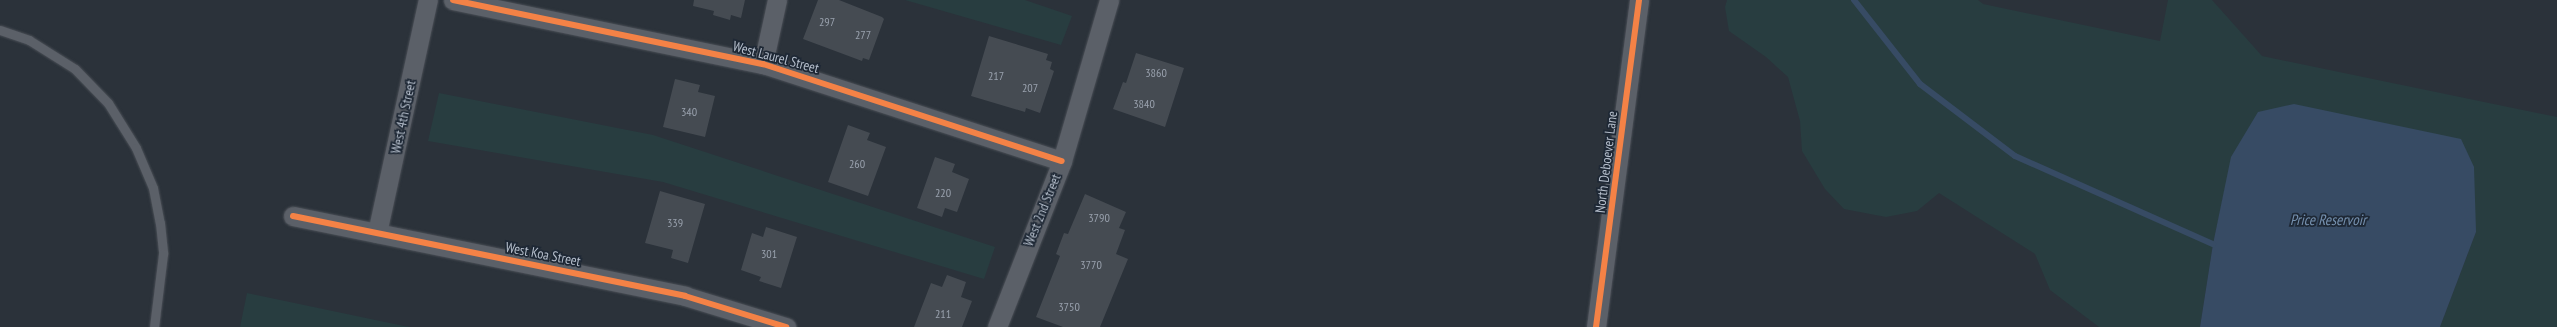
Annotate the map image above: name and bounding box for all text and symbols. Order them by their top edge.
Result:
house number: 297 [819,15,835,29]
house number: 277 [855,28,871,42]
street label: West Laurel Street [731,37,821,77]
house number: 3860 [1145,66,1167,80]
house number: 217 [988,69,1004,83]
street label: West 4th Street [387,79,419,155]
house number: 207 [1022,81,1038,95]
house number: 3840 [1133,97,1155,111]
house number: 340 [681,105,697,119]
street label: North Deboever Lane [1591,110,1621,214]
house number: 260 [849,157,865,171]
street label: West 2nd Street [1020,171,1064,249]
house number: 220 [935,186,951,200]
house number: 3790 [1088,211,1110,225]
water label: Price Reservoir [2290,211,2366,229]
house number: 339 [667,216,683,230]
street label: West Koa Street [504,238,582,270]
house number: 301 [761,247,777,261]
house number: 3770 [1080,258,1102,272]
house number: 3750 [1058,300,1080,314]
house number: 211 [935,307,951,321]

